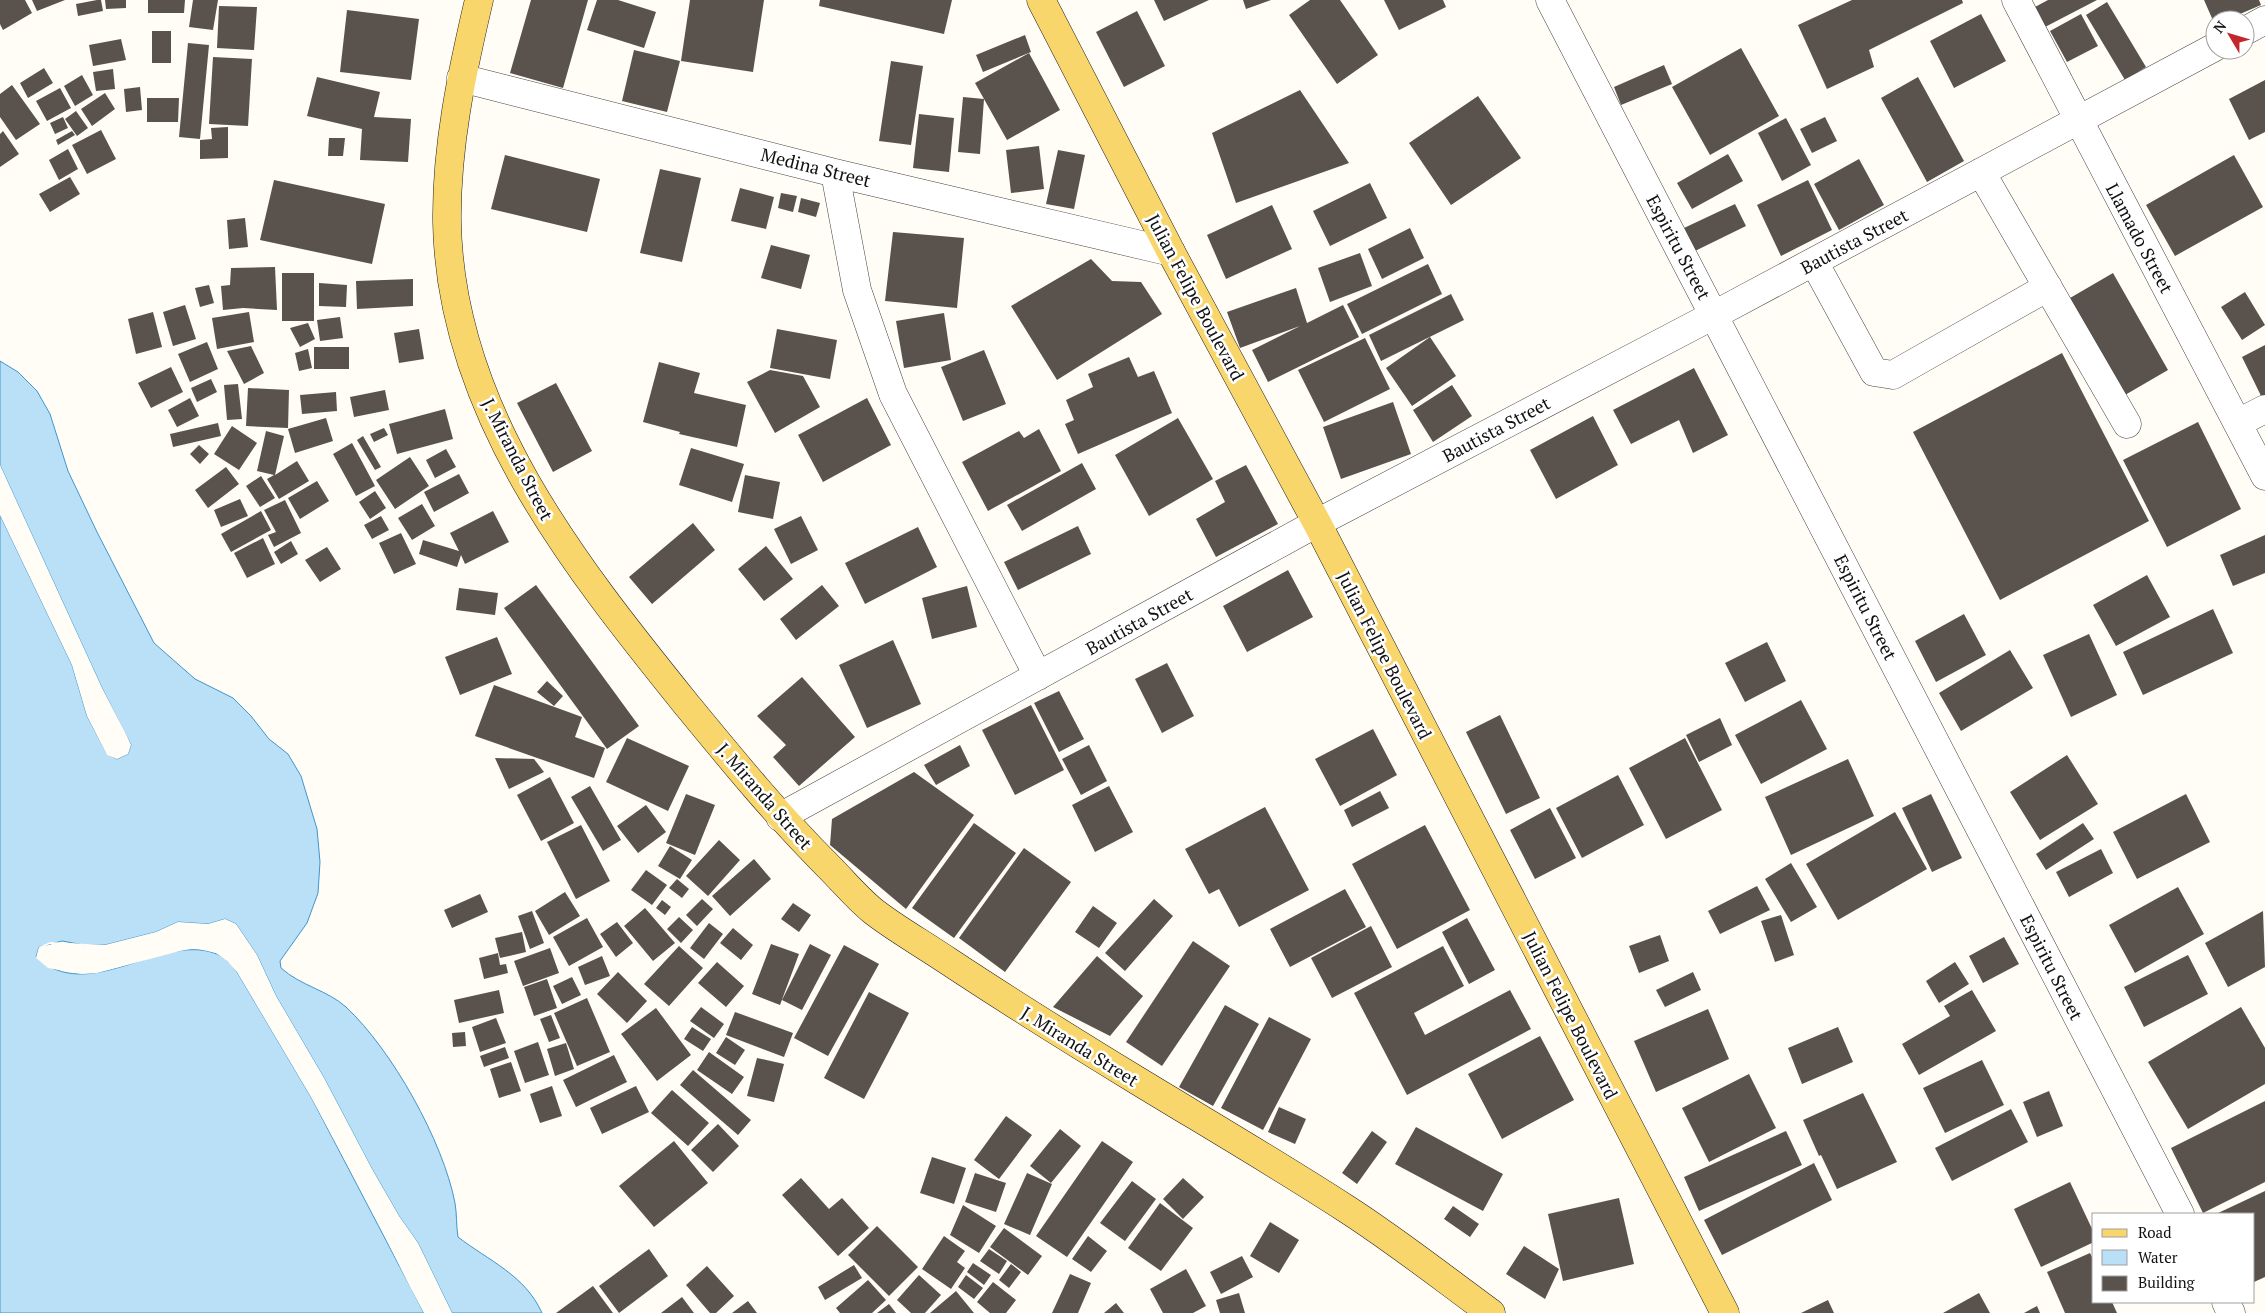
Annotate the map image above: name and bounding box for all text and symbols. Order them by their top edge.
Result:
north arrow [2205,10,2255,60]
text: N [2209,16,2230,37]
street label: Medina Street [759,142,874,192]
street label: Llamado Street [2101,179,2179,297]
street label: Espiritu Street [1641,190,1717,304]
street label: Bautista Street [1796,202,1912,279]
street label: Julian Felipe Boulevard [1142,210,1250,384]
street label: Bautista Street [1438,390,1554,467]
street label: J. Miranda Street [477,394,559,524]
street label: Espiritu Street [1829,550,1903,664]
street label: Julian Felipe Boulevard [1332,567,1438,743]
street label: Bautista Street [1081,582,1197,660]
street label: J. Miranda Street [712,738,818,855]
street label: Espiritu Street [2015,910,2089,1024]
street label: Julian Felipe Boulevard [1518,927,1624,1103]
street label: J. Miranda Street [1017,1000,1143,1092]
legend [2092,1213,2255,1303]
text: Road [2138,1222,2171,1242]
text: Water [2138,1247,2178,1267]
text: Building [2138,1272,2196,1292]

